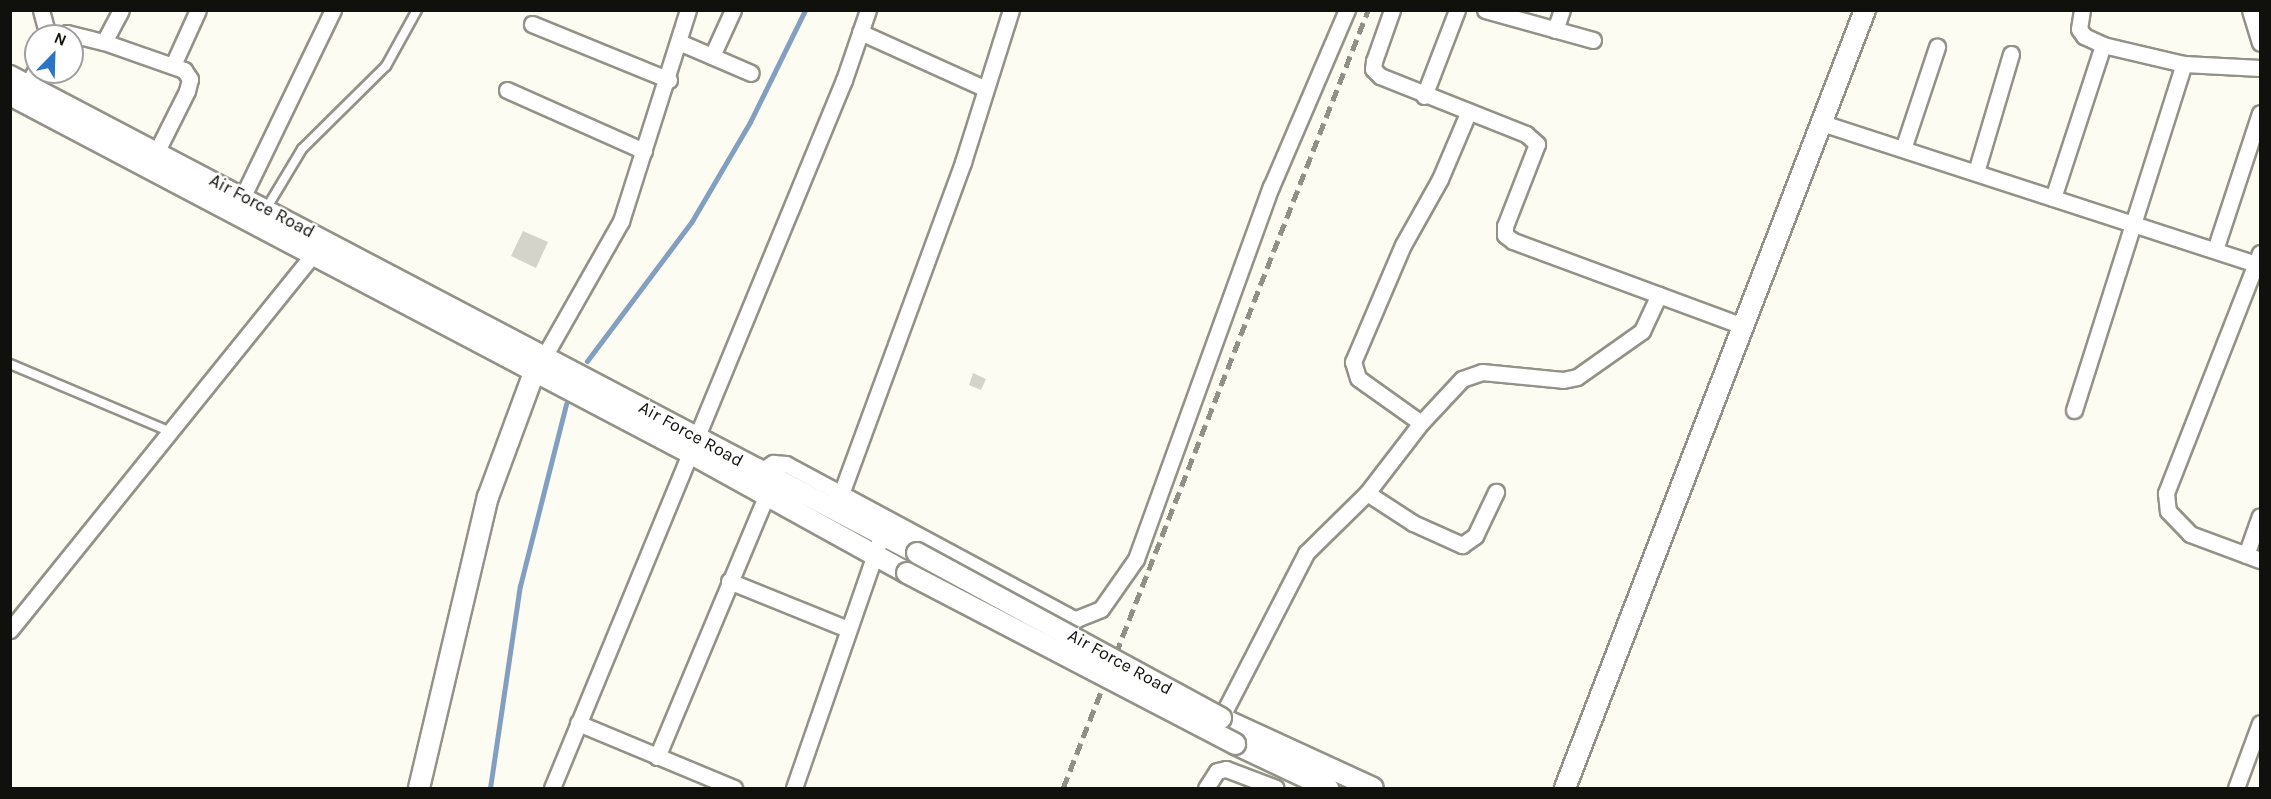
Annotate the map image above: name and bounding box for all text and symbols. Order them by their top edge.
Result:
north arrow [24,24,84,84]
text: N [51,28,69,50]
street label: Air Force Road [206,169,318,243]
street label: Air Force Road [635,396,747,472]
street label: Air Force Road [1064,624,1176,700]

